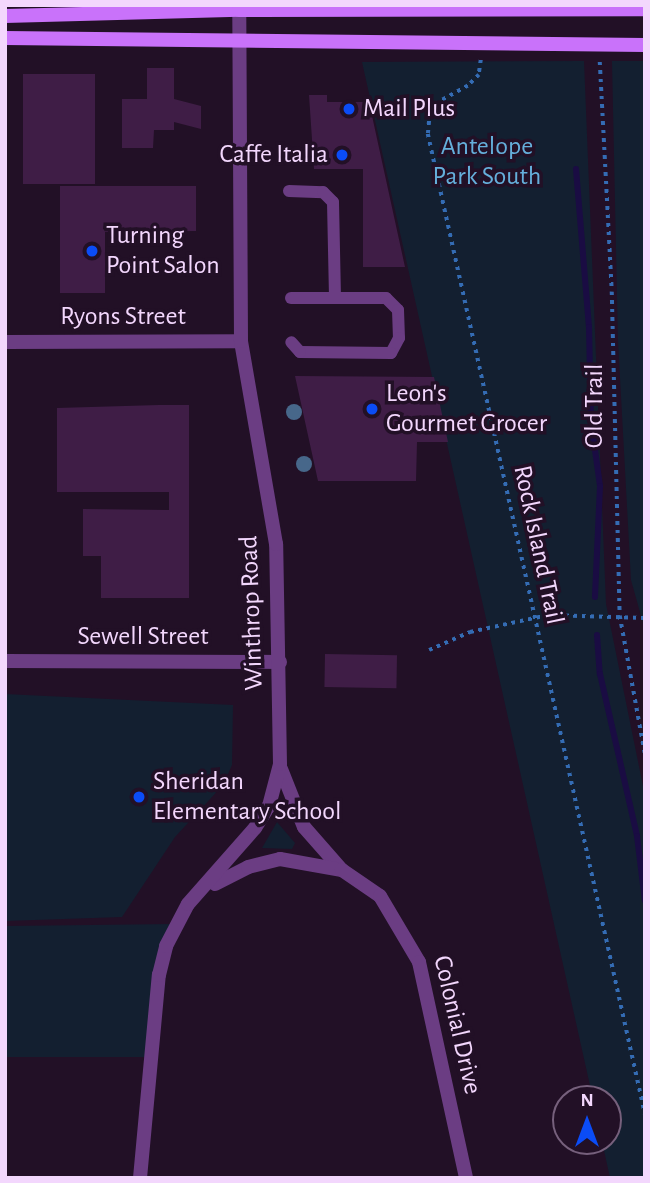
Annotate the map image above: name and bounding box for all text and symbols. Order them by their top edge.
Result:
place label: Mail Plus [363,93,455,125]
marker: Mail Plus [341,101,357,117]
park label: Antelope Park South [433,131,541,192]
place label: Caffe Italia [219,139,328,171]
marker: Caffe Italia [334,147,350,163]
place label: Turning Point Salon [106,220,220,282]
marker: Turning Point Salon [84,243,100,259]
street label: Ryons Street [60,301,186,333]
street label: Old Trail [579,364,611,448]
place label: Leon's Gourmet Grocer [386,378,547,440]
marker: Leon's Gourmet Grocer [364,401,380,417]
street label: Rock Island Trail [506,463,570,627]
street label: Winthrop Road [234,535,270,691]
street label: Sewell Street [77,621,209,653]
place label: Sheridan Elementary School [153,766,341,828]
marker: Sheridan Elementary School [131,789,147,805]
street label: Colonial Drive [426,953,488,1097]
north arrow [552,1085,622,1155]
text: N [580,1091,594,1110]

